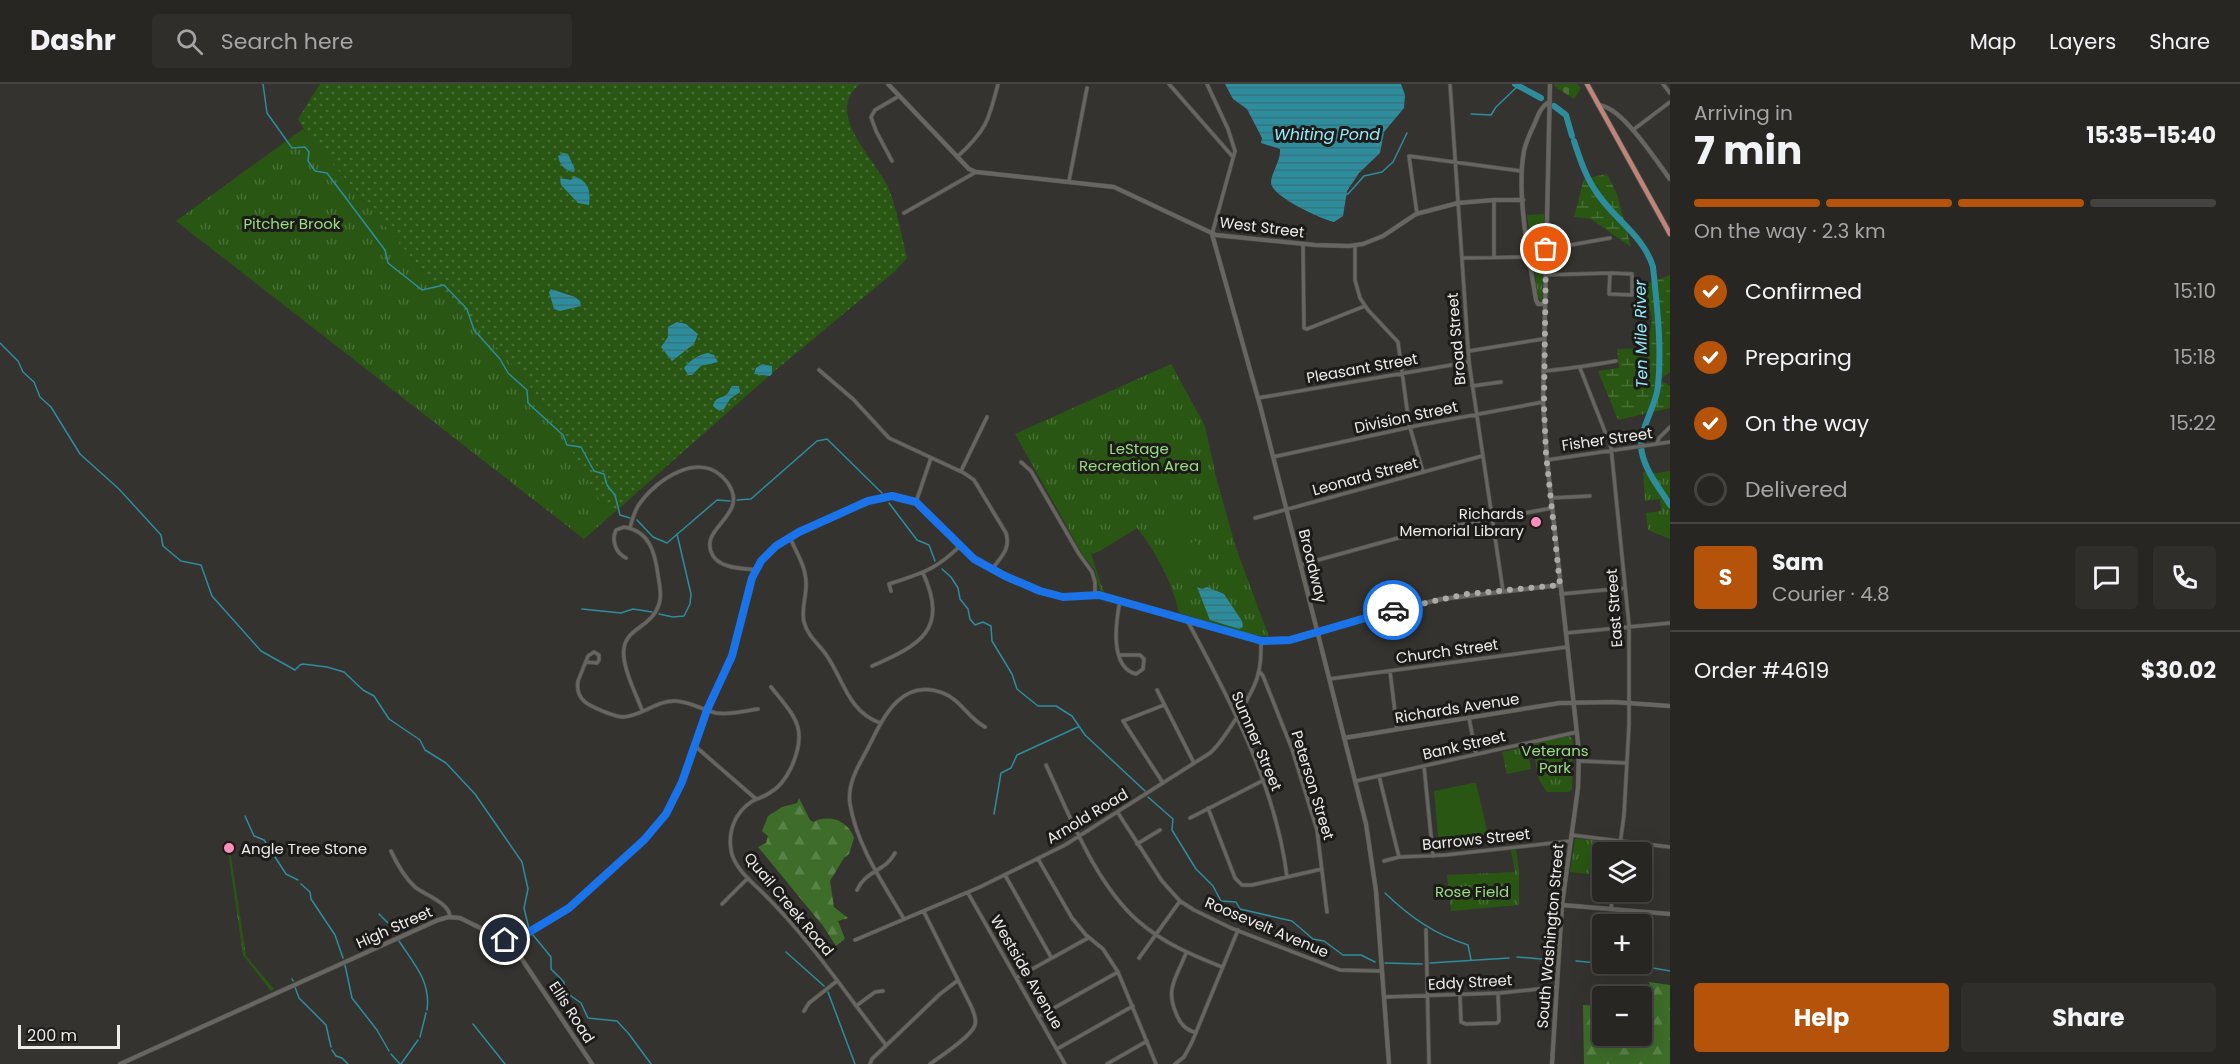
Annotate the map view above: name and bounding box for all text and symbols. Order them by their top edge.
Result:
search box [152,14,572,68]
text: Dashr [30,21,116,60]
icon: search [173,25,206,58]
text: Search here [221,26,353,57]
text: Map [1970,27,2016,56]
text: Layers [2049,27,2116,56]
text: Share [2149,27,2210,56]
text: Arriving in [1694,99,1793,127]
text: 15:35–15:40 [2086,120,2216,151]
water label: Whiting Pond [1274,123,1380,146]
text: 7 min [1694,123,1802,178]
street label: West Street [1218,211,1306,243]
park label: Pitcher Brook [243,213,341,234]
text: On the way · 2.3 km [1694,217,1886,245]
pin [1520,223,1571,274]
icon: bag [1529,232,1562,265]
icon: check [1694,275,1727,308]
text: Confirmed [1745,276,1862,307]
text: 15:10 [2174,277,2216,305]
water label: Ten Mile River [1629,279,1653,388]
street label: Broad Street [1442,292,1470,386]
icon: check [1694,341,1727,374]
text: Preparing [1745,342,1852,373]
text: 15:18 [2174,343,2216,371]
street label: Pleasant Street [1305,348,1419,388]
street label: Division Street [1352,396,1460,438]
icon: check [1694,407,1727,440]
text: On the way [1745,408,1869,439]
text: 15:22 [2170,409,2216,437]
street label: Fisher Street [1560,422,1654,456]
park label: LeStage Recreation Area [1079,438,1199,476]
street label: Leonard Street [1310,452,1420,500]
text: Delivered [1745,474,1848,505]
place label: Richards Memorial Library [1400,503,1525,541]
marker: Richards Memorial Library [1529,515,1543,529]
street label: Broadway [1294,527,1332,606]
button: chat [2075,546,2138,609]
button: phone [2153,546,2216,609]
text: Sam [1772,547,1824,578]
text: S [1719,562,1732,593]
street label: East Street [1601,568,1627,648]
courier [1363,580,1423,640]
text: Courier · 4.8 [1772,580,1890,608]
icon: car [1377,594,1410,627]
street label: Church Street [1395,633,1499,669]
text: Order #4619 [1694,655,1829,686]
text: $30.02 [2141,655,2216,686]
street label: Sumner Street [1227,688,1287,794]
street label: Richards Avenue [1393,688,1521,728]
street label: Bank Street [1420,725,1508,765]
street label: Peterson Street [1286,728,1340,842]
park label: Veterans Park [1521,740,1589,778]
street label: Arnold Road [1042,783,1132,849]
street label: Barrows Street [1421,823,1531,855]
place label: Angle Tree Stone [241,838,367,859]
marker: Angle Tree Stone [222,841,236,855]
map controls [1592,842,1652,1046]
button: layers [1592,842,1652,902]
street label: South Washington Street [1531,843,1569,1029]
street label: Quail Creek Road [739,848,839,960]
park label: Rose Field [1435,881,1509,902]
street label: Roosevelt Avenue [1202,891,1332,963]
street label: High Street [352,901,436,953]
street label: Westside Avenue [986,911,1068,1033]
pin [479,914,530,965]
button: + [1592,914,1652,974]
icon: home [488,923,521,956]
street label: Eddy Street [1427,969,1513,995]
street label: Ellis Road [544,977,600,1047]
button: Help [1694,983,1949,1052]
button: Share [1961,983,2216,1052]
button: − [1592,986,1652,1046]
scale bar [18,1022,120,1050]
text: 200 m [27,1024,77,1047]

